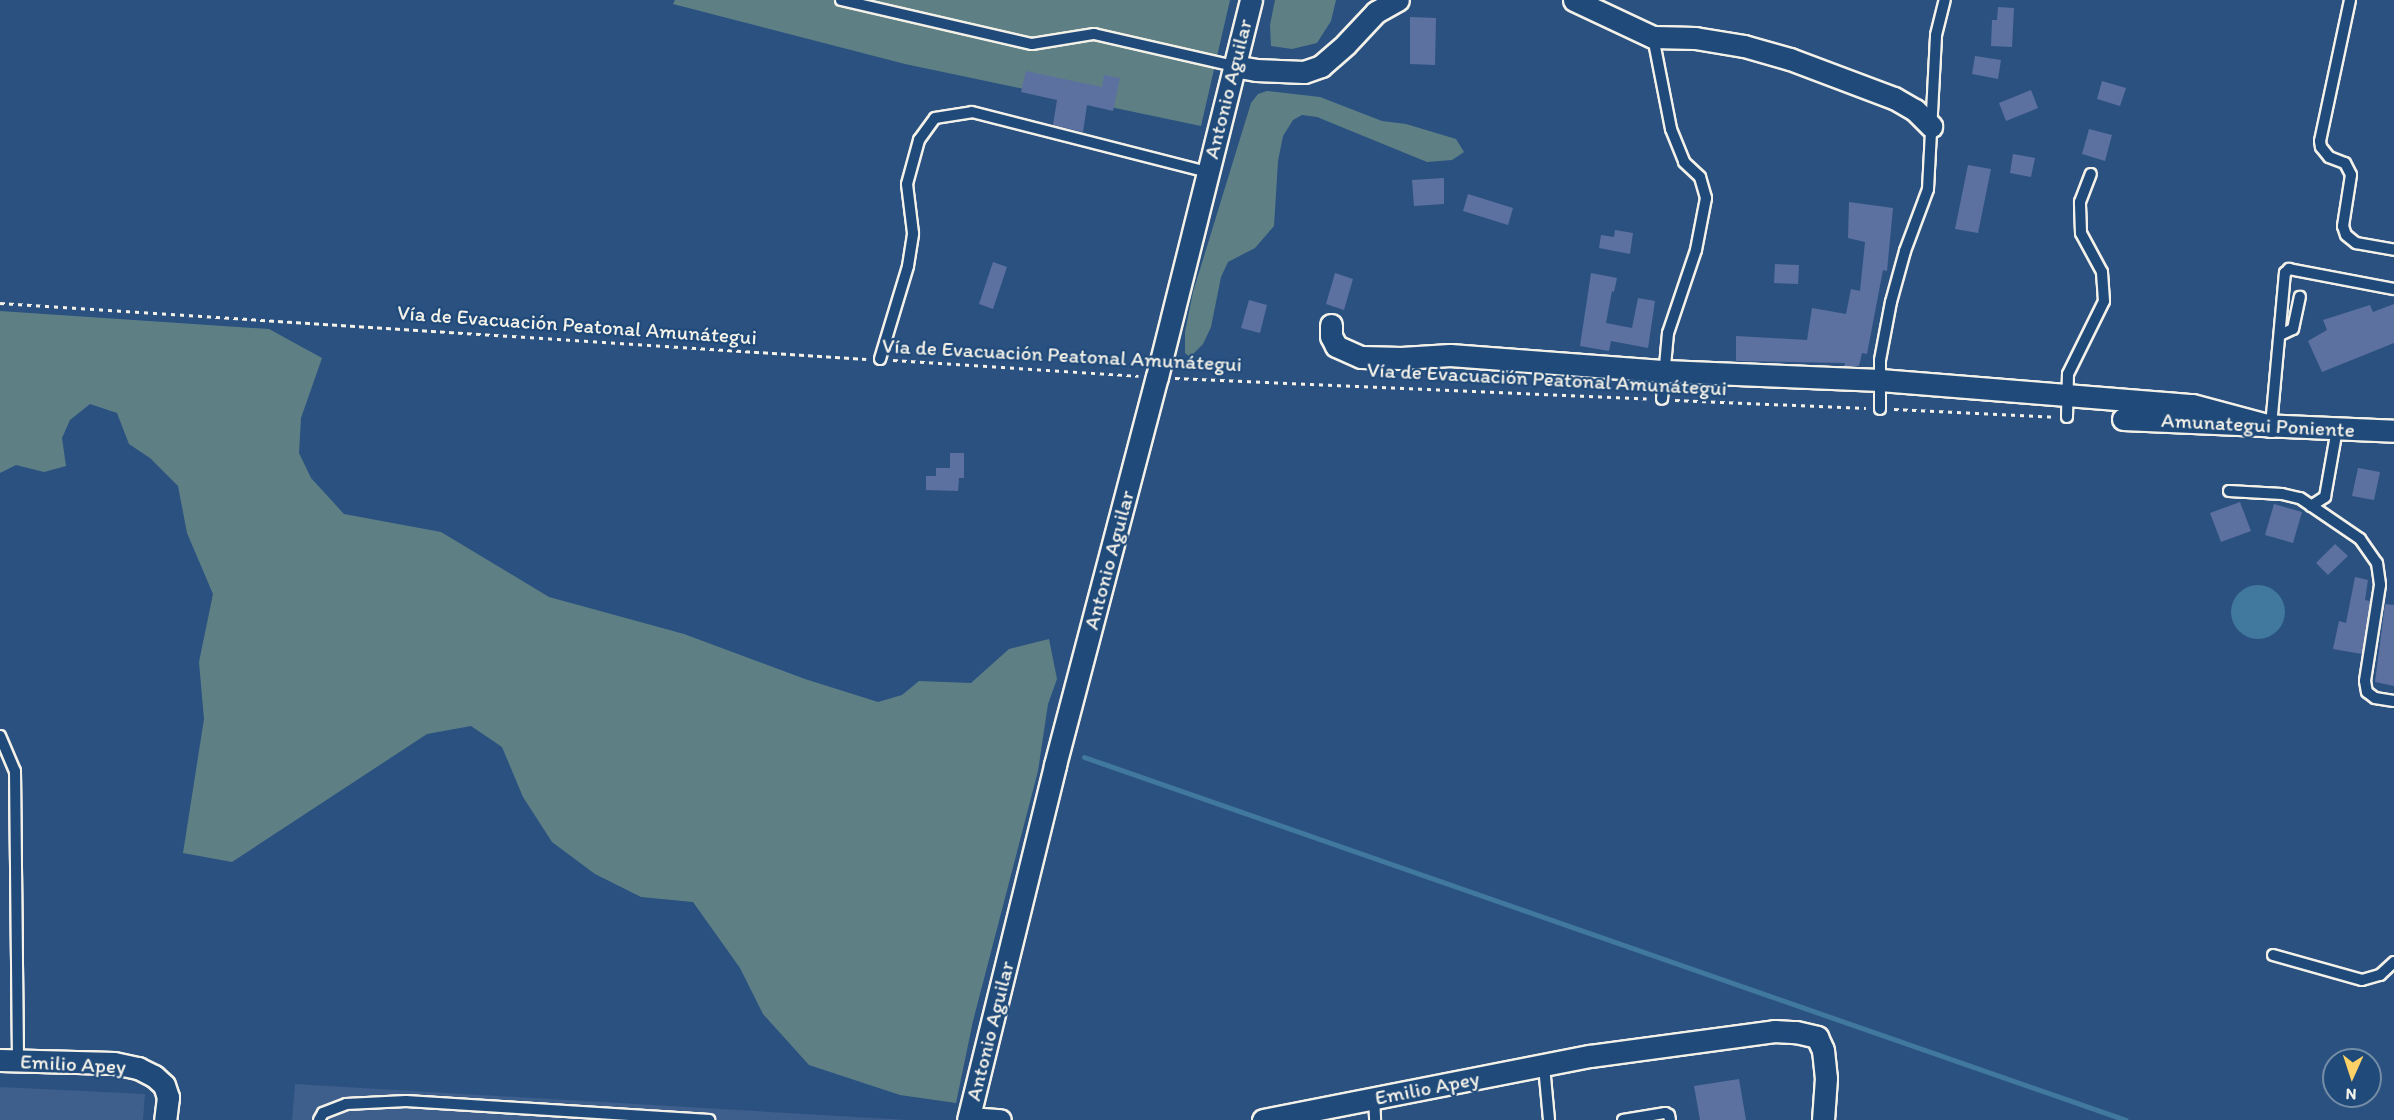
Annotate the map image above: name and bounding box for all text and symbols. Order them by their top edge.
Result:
street label: Antonio Aguilar [1198,17,1258,161]
street label: Vía de Evacuación Peatonal Amunátegui [397,300,757,350]
street label: Vía de Evacuación Peatonal Amunátegui [882,333,1242,377]
street label: Vía de Evacuación Peatonal Amunátegui [1367,357,1727,401]
street label: Amunategui Poniente [2161,407,2355,443]
street label: Antonio Aguilar [1078,488,1140,632]
street label: Antonio Aguilar [960,959,1020,1103]
north arrow [2322,1048,2382,1108]
street label: Emilio Apey [20,1049,126,1079]
street label: Emilio Apey [1373,1066,1481,1110]
text: N [2345,1085,2357,1104]

